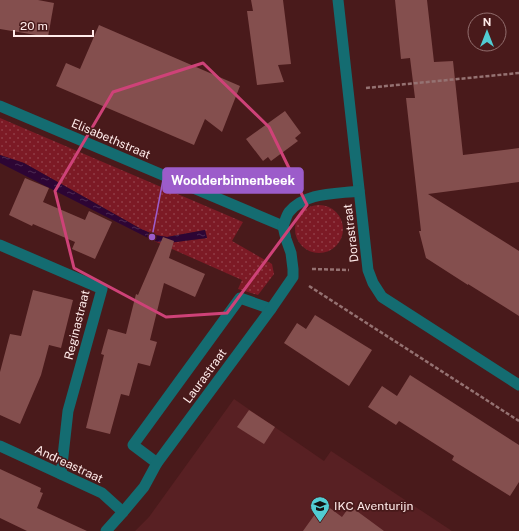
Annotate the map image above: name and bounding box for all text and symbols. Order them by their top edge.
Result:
scale bar [14,12,93,38]
north arrow [467,12,507,52]
text: N [483,16,491,28]
text: 20 m [20,19,48,33]
street label: Elisabethstraat [69,116,153,162]
callout: Woolderbinnenbeek [163,168,303,193]
text: Woolderbinnenbeek [171,173,295,188]
street label: Dorastraat [340,203,362,263]
street label: Reginastraat [62,288,93,361]
street label: Laurastraat [180,346,230,406]
street label: Andreastraat [33,442,105,486]
school or university icon: IKC Aventurijn [309,495,331,523]
place label: IKC Aventurijn [334,499,413,513]

